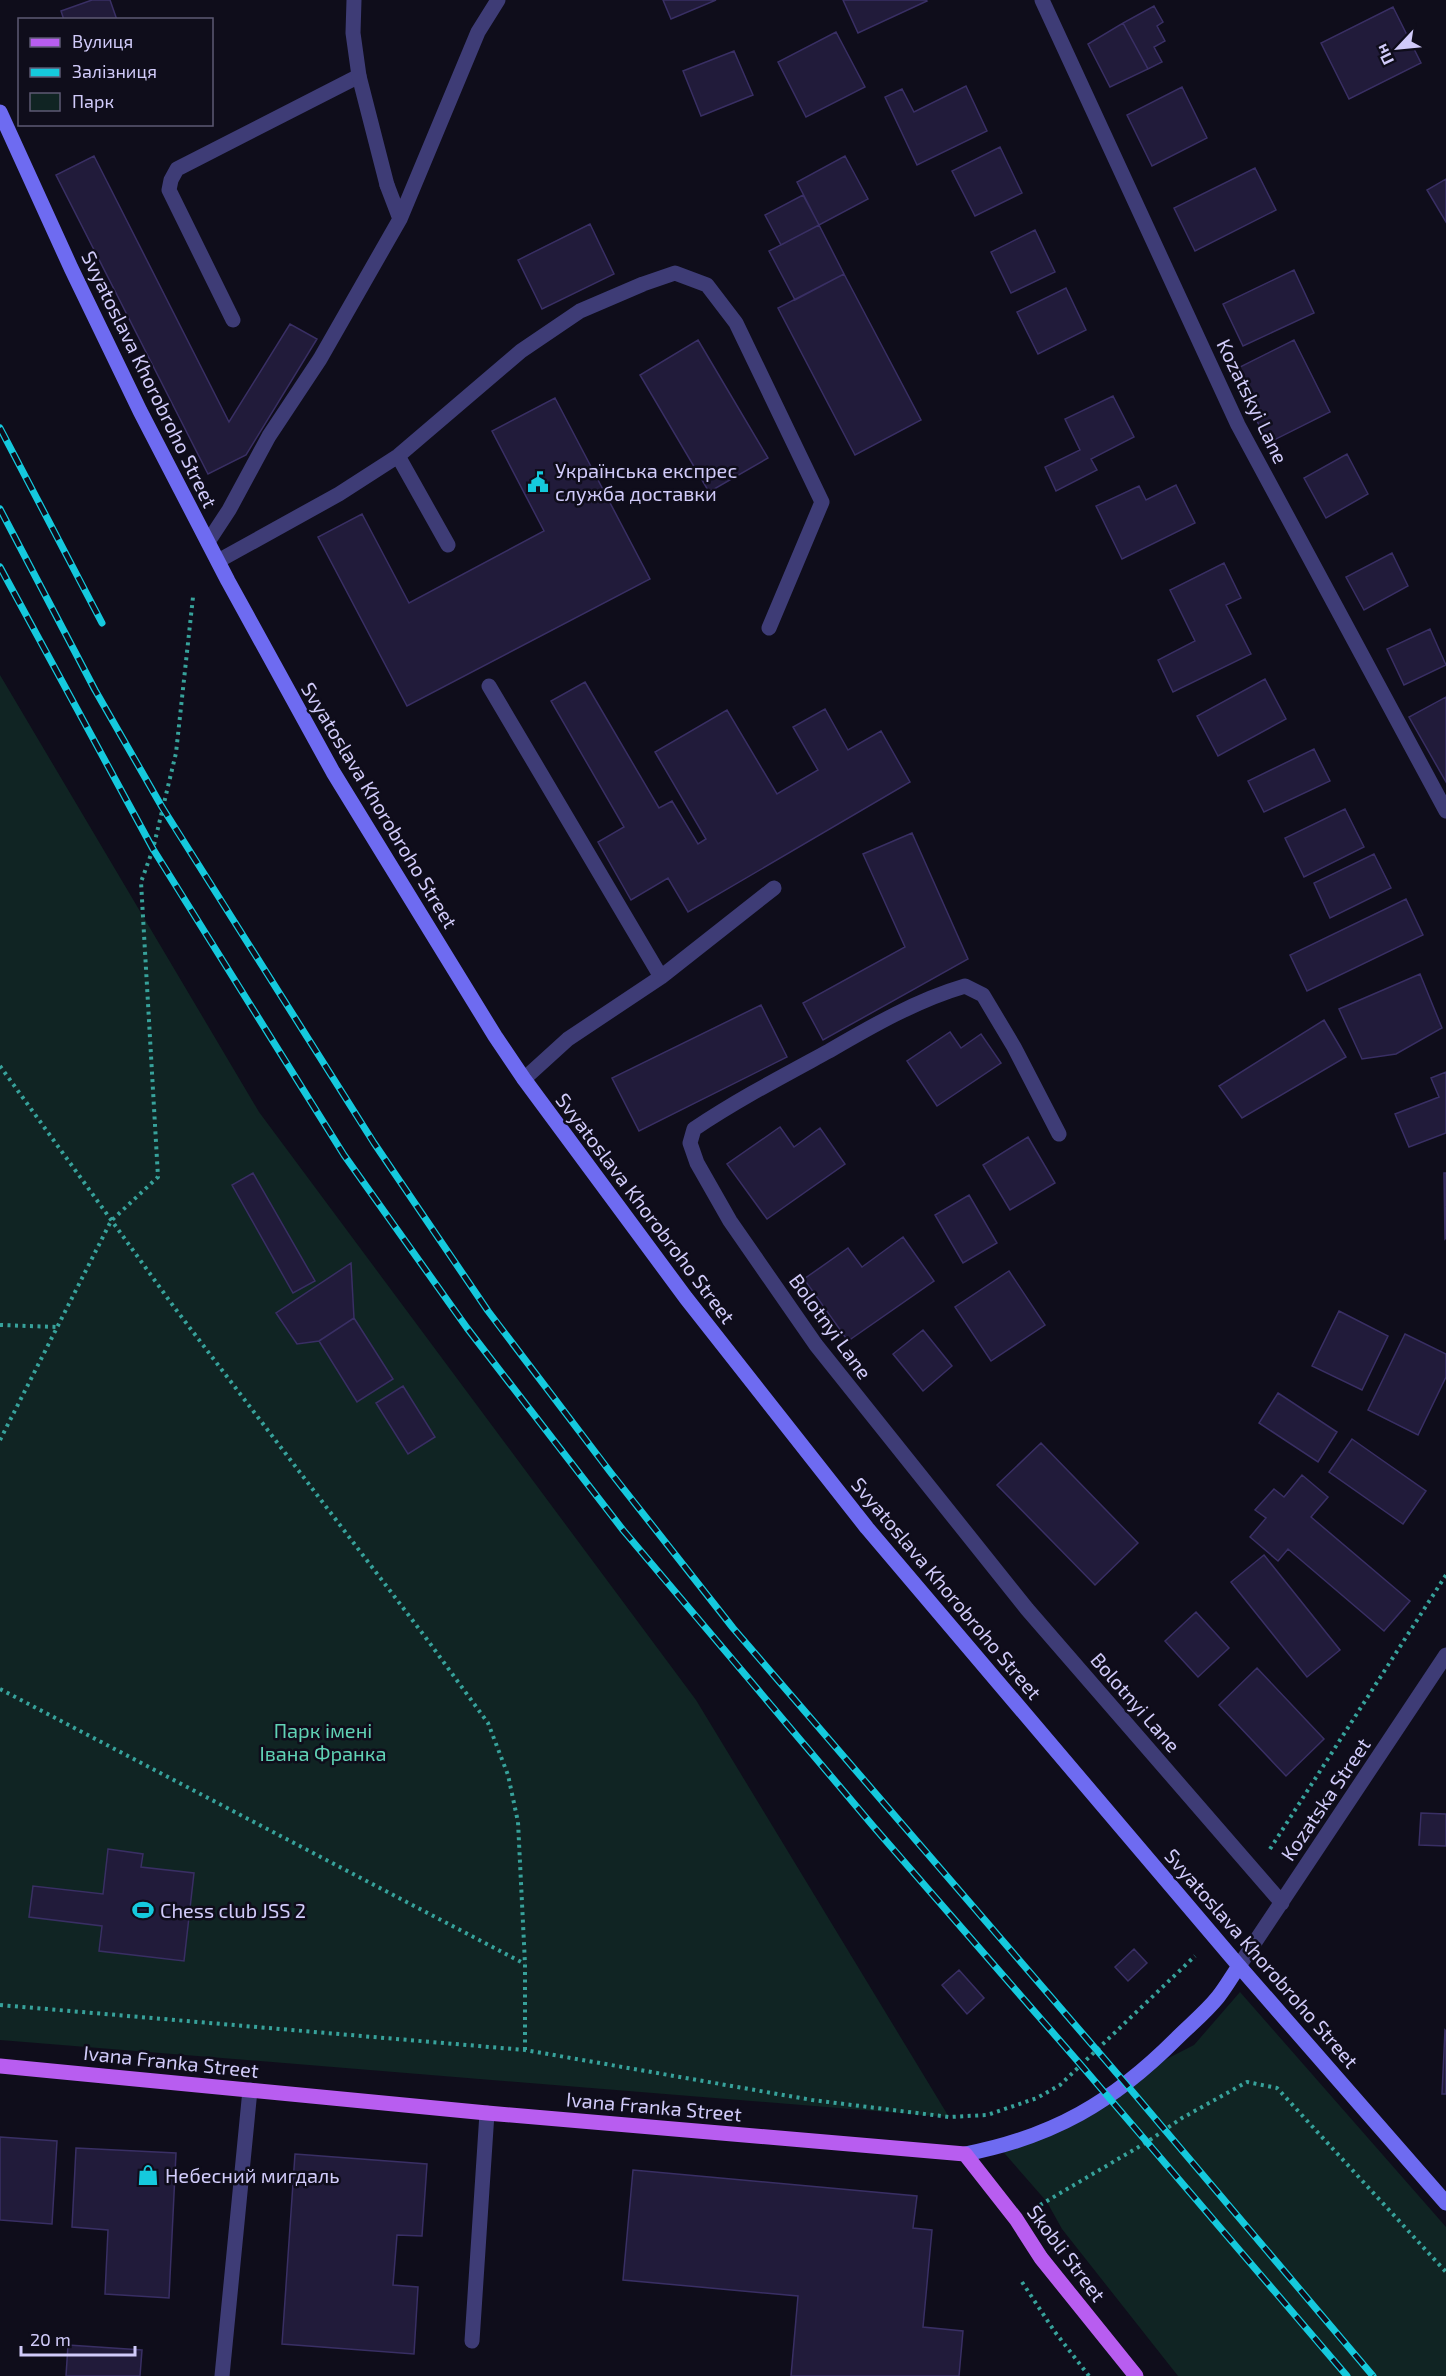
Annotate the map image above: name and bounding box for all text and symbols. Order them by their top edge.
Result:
legend [18,18,213,126]
north arrow [1368,18,1428,78]
text: Вулиця [72,30,133,52]
text: Пн [1371,41,1397,68]
text: Залізниця [72,60,157,82]
text: Парк [72,90,114,112]
street label: Svyatoslava Khorobroho Street [77,247,223,512]
street label: Kozatskyi Lane [1212,335,1294,467]
place label: Українська експрес служба доставки [555,458,737,506]
public building icon: Українська експрес служба доставки [526,470,550,494]
street label: Svyatoslava Khorobroho Street [297,678,463,933]
street label: Svyatoslava Khorobroho Street [551,1088,741,1328]
street label: Bolotnyi Lane [785,1269,877,1383]
street label: Svyatoslava Khorobroho Street [847,1472,1047,1704]
street label: Bolotnyi Lane [1086,1647,1186,1757]
park label: Парк імені Івана Франка [259,1718,387,1765]
street label: Kozatska Street [1275,1733,1375,1865]
street label: Svyatoslava Khorobroho Street [1160,1843,1364,2073]
sports icon: Chess club JSS 2 [131,1898,155,1922]
place label: Chess club JSS 2 [160,1898,306,1922]
street label: Ivana Franka Street [82,2040,260,2082]
street label: Ivana Franka Street [565,2086,743,2126]
shop icon: Небесний мигдаль [136,2163,160,2187]
place label: Небесний мигдаль [165,2163,340,2187]
street label: Skobli Street [1023,2200,1111,2306]
scale bar [21,2319,135,2357]
text: 20 m [30,2328,71,2350]

